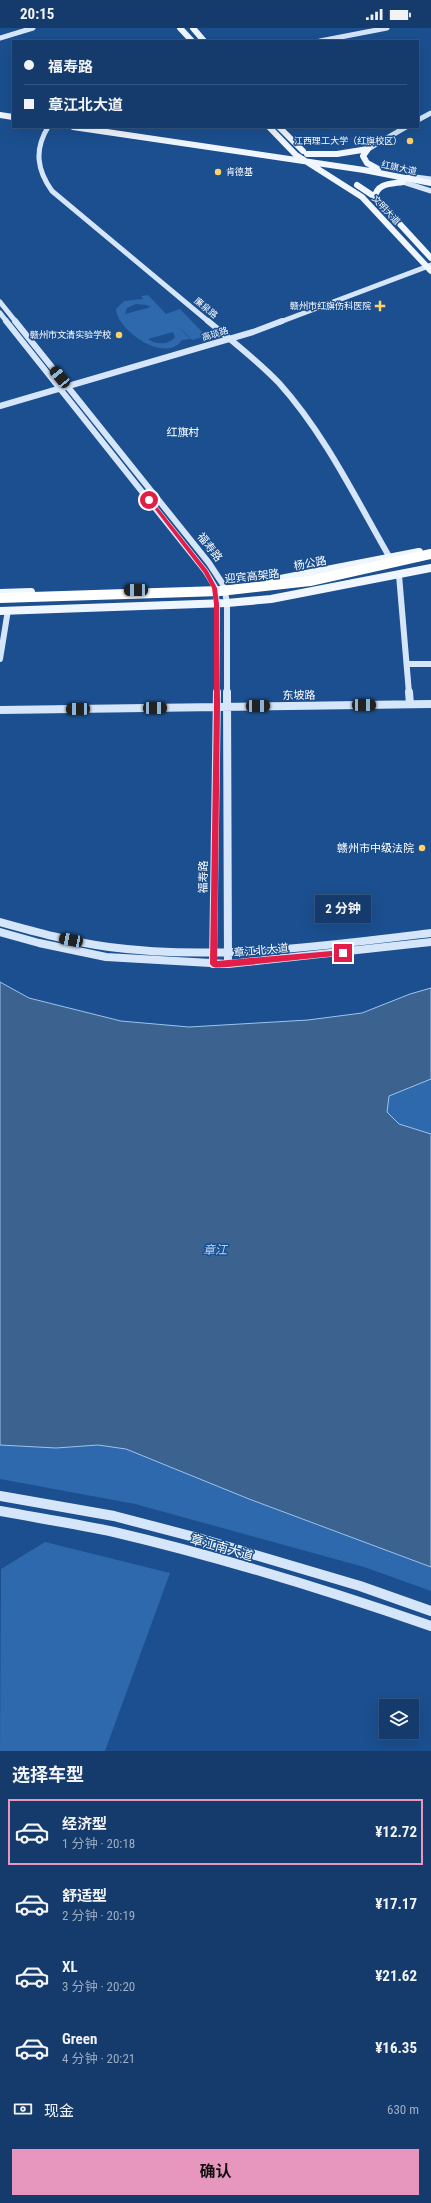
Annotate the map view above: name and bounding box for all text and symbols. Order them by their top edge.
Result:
text: 20:15 [20,5,54,23]
text: 福寿路 [48,58,93,76]
text: 章江北大道 [48,96,123,114]
place label: 江西理工大学（红旗校区） [294,135,402,146]
marker: 江西理工大学（红旗校区） [405,136,415,146]
street label: 红旗大道 [380,159,418,177]
place label: 肯德基 [226,166,253,177]
marker: 肯德基 [213,167,223,177]
street label: 文明大道 [370,193,402,227]
street label: 廉泉路 [192,296,220,320]
place label: 赣州市红旗伤科医院 [290,300,371,311]
marker: 赣州市红旗伤科医院 [374,300,386,312]
street label: 高琰路 [201,325,229,343]
place label: 赣州市文清实验学校 [30,329,112,340]
marker: 赣州市文清实验学校 [114,330,124,340]
car [48,364,72,390]
district label: 红旗村 [167,426,200,439]
route start [140,491,158,509]
street label: 福寿路 [194,530,225,564]
street label: 杨公路 [293,554,328,573]
street label: 迎宾高架路 [224,567,280,586]
car [124,584,148,596]
street label: 东坡路 [282,689,316,702]
car [352,699,376,711]
car [246,700,270,712]
car [143,702,167,714]
car [66,703,90,715]
place label: 赣州市中级法院 [337,842,414,855]
marker: 赣州市中级法院 [417,843,427,853]
street label: 福寿路 [197,860,210,894]
callout: 2 分钟 [315,895,371,923]
text: 2 分钟 [325,901,361,916]
car [58,932,84,948]
street label: 章江北大道 [233,942,289,959]
route end [334,944,352,962]
water label: 章江 [203,1243,229,1257]
street label: 章江南大道 [189,1531,255,1564]
map controls [379,1699,419,1739]
button: layers [379,1699,419,1739]
text: 选择车型 [12,1764,84,1785]
icon: car [14,1814,50,1850]
text: 经济型 [62,1815,107,1833]
text: ¥12.72 [375,1823,417,1841]
text: 1 分钟 · 20:18 [62,1836,135,1851]
icon: car [14,1886,50,1922]
text: 舒适型 [62,1887,107,1905]
text: ¥17.17 [375,1895,417,1913]
text: 2 分钟 · 20:19 [62,1908,135,1923]
icon: car [14,1958,50,1994]
text: XL [62,1958,78,1976]
text: ¥21.62 [375,1967,417,1985]
text: 3 分钟 · 20:20 [62,1979,135,1994]
icon: car [14,2030,50,2066]
text: Green [62,2030,97,2048]
text: ¥16.35 [375,2039,417,2057]
text: 4 分钟 · 20:21 [62,2051,135,2066]
icon: cash [12,2098,34,2120]
text: 现金 [44,2102,74,2120]
text: 630 m [387,2102,419,2117]
button: 确认 [12,2149,419,2195]

